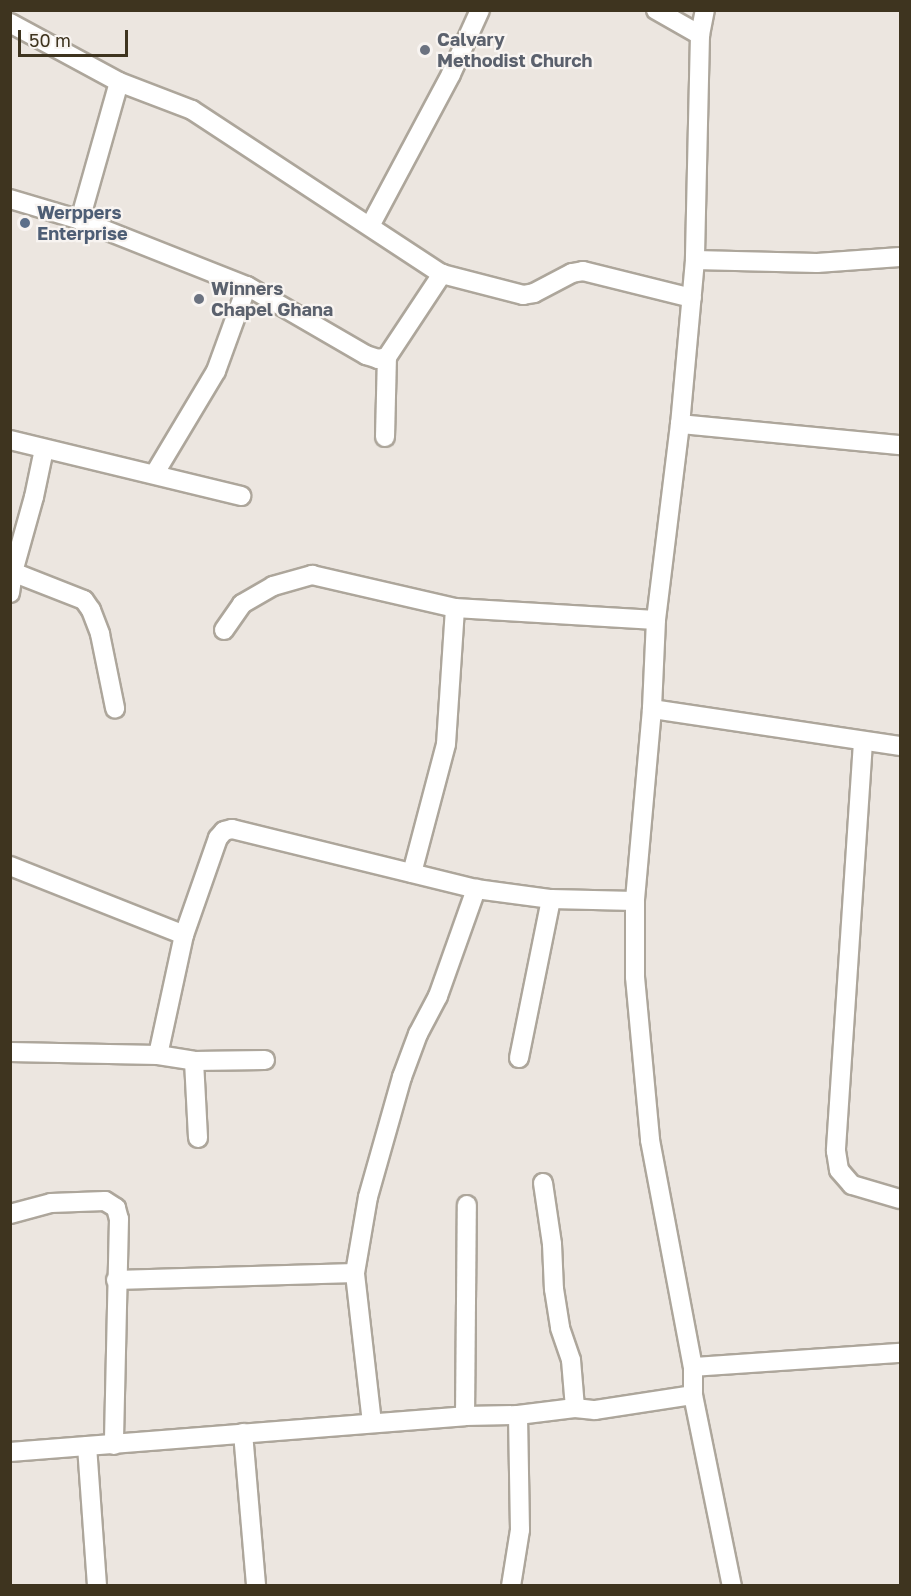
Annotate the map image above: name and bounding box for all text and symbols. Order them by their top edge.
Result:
scale bar [21,18,130,56]
text: 50 m [29,29,71,51]
place label: Calvary Methodist Church [437,29,593,72]
marker: Calvary Methodist Church [418,43,432,57]
place label: Werppers Enterprise [37,202,128,244]
marker: Werppers Enterprise [18,216,32,230]
place label: Winners Chapel Ghana [211,278,333,320]
marker: Winners Chapel Ghana [192,292,206,306]

